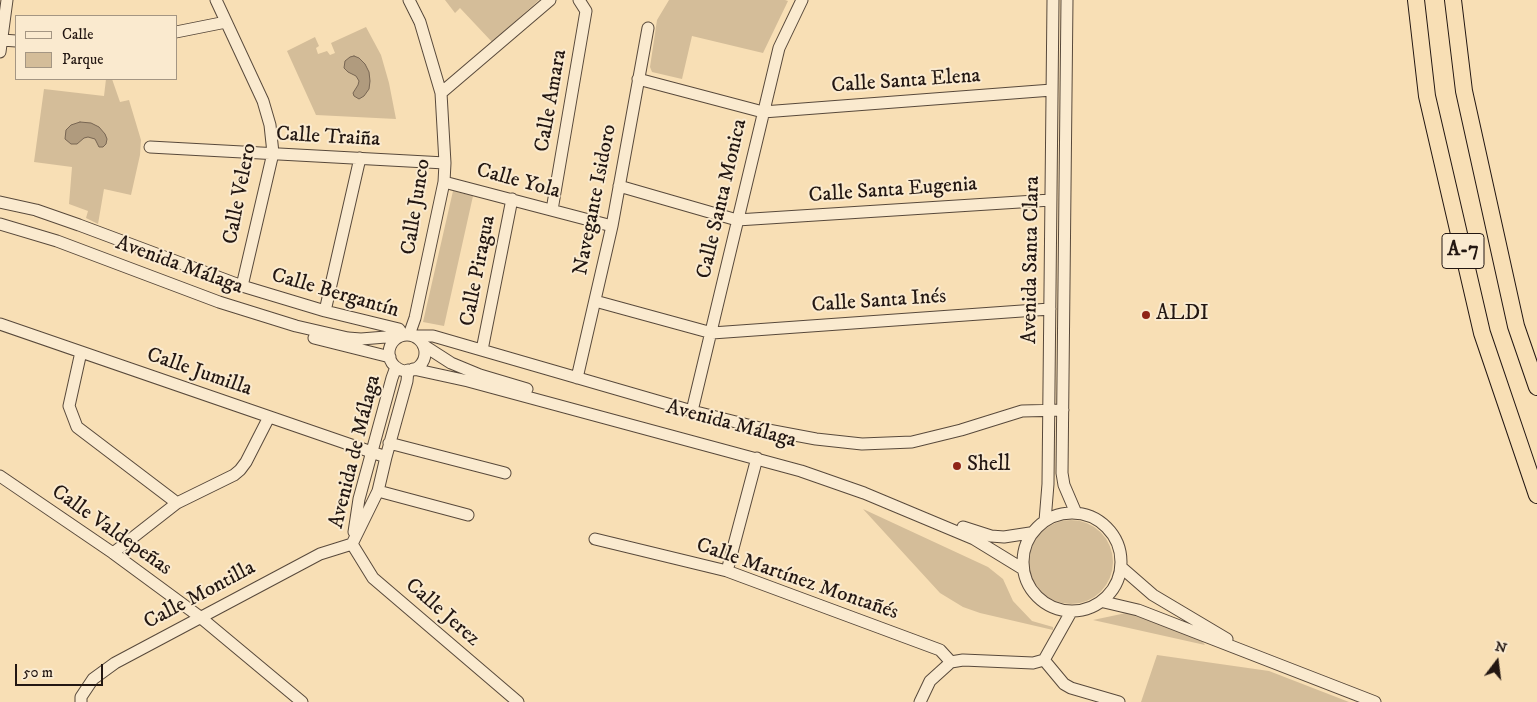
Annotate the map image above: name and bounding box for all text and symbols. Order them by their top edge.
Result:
legend [15,15,178,80]
text: Calle [62,25,94,44]
street label: Calle Amara [531,48,573,154]
text: Parque [62,50,103,69]
street label: Calle Santa Elena [831,64,981,100]
street label: Calle Santa Monica [692,117,754,281]
street label: Navegante Isidoro [569,122,623,278]
street label: Calle Traiña [275,123,381,153]
street label: Calle Velero [219,141,263,247]
street label: Calle Junco [397,157,437,257]
street label: Calle Yola [473,159,563,205]
street label: Calle Santa Eugenia [808,173,978,209]
street label: Avenida Santa Clara [1018,176,1046,344]
street label: Calle Piragua [456,214,502,328]
street label: Avenida Málaga [112,231,246,301]
road number: A-7 [1442,234,1484,268]
street label: Calle Bergantín [268,264,402,324]
street label: Calle Santa Inés [811,285,947,319]
place label: ALDI [1156,302,1209,328]
marker: ALDI [1140,309,1152,321]
street label: Calle Jumilla [143,343,255,403]
street label: Avenida de Málaga [325,373,387,531]
street label: Avenida Málaga [663,396,799,454]
place label: Shell [967,453,1010,479]
marker: Shell [951,460,963,472]
street label: Calle Valdepeñas [46,480,176,582]
street label: Calle Martínez Montañés [693,534,901,626]
street label: Calle Montilla [140,556,260,636]
street label: Calle Jerez [399,574,485,652]
north arrow [1472,637,1522,687]
text: N [1493,637,1509,658]
scale bar [18,654,105,686]
text: 50 m [23,663,53,682]

